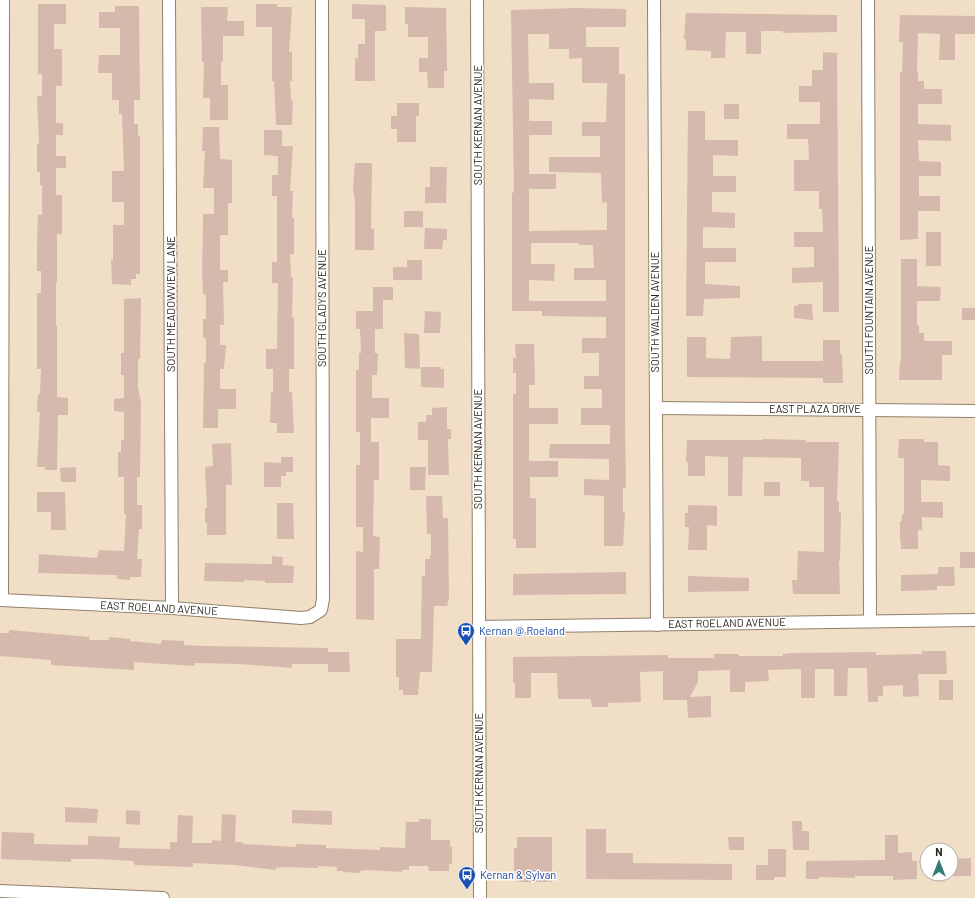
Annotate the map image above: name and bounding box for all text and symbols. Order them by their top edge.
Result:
street label: SOUTH KERNAN AVENUE [471,65,484,185]
street label: SOUTH MEADOWVIEW LANE [164,236,177,372]
street label: SOUTH FOUNTAIN AVENUE [862,245,875,374]
street label: SOUTH GLADYS AVENUE [315,249,328,367]
street label: SOUTH WALDEN AVENUE [648,251,661,373]
street label: SOUTH KERNAN AVENUE [471,389,484,509]
street label: EAST PLAZA DRIVE [769,402,861,415]
street label: EAST ROELAND AVENUE [100,598,219,617]
street label: EAST ROELAND AVENUE [668,615,786,630]
bus stop icon: Kernan @ Roeland [456,621,476,646]
place label: Kernan @ Roeland [479,624,565,637]
street label: SOUTH KERNAN AVENUE [472,713,485,833]
north arrow [919,842,959,882]
text: N [935,845,943,858]
bus stop icon: Kernan & Sylvan [457,865,477,890]
place label: Kernan & Sylvan [480,868,556,881]

